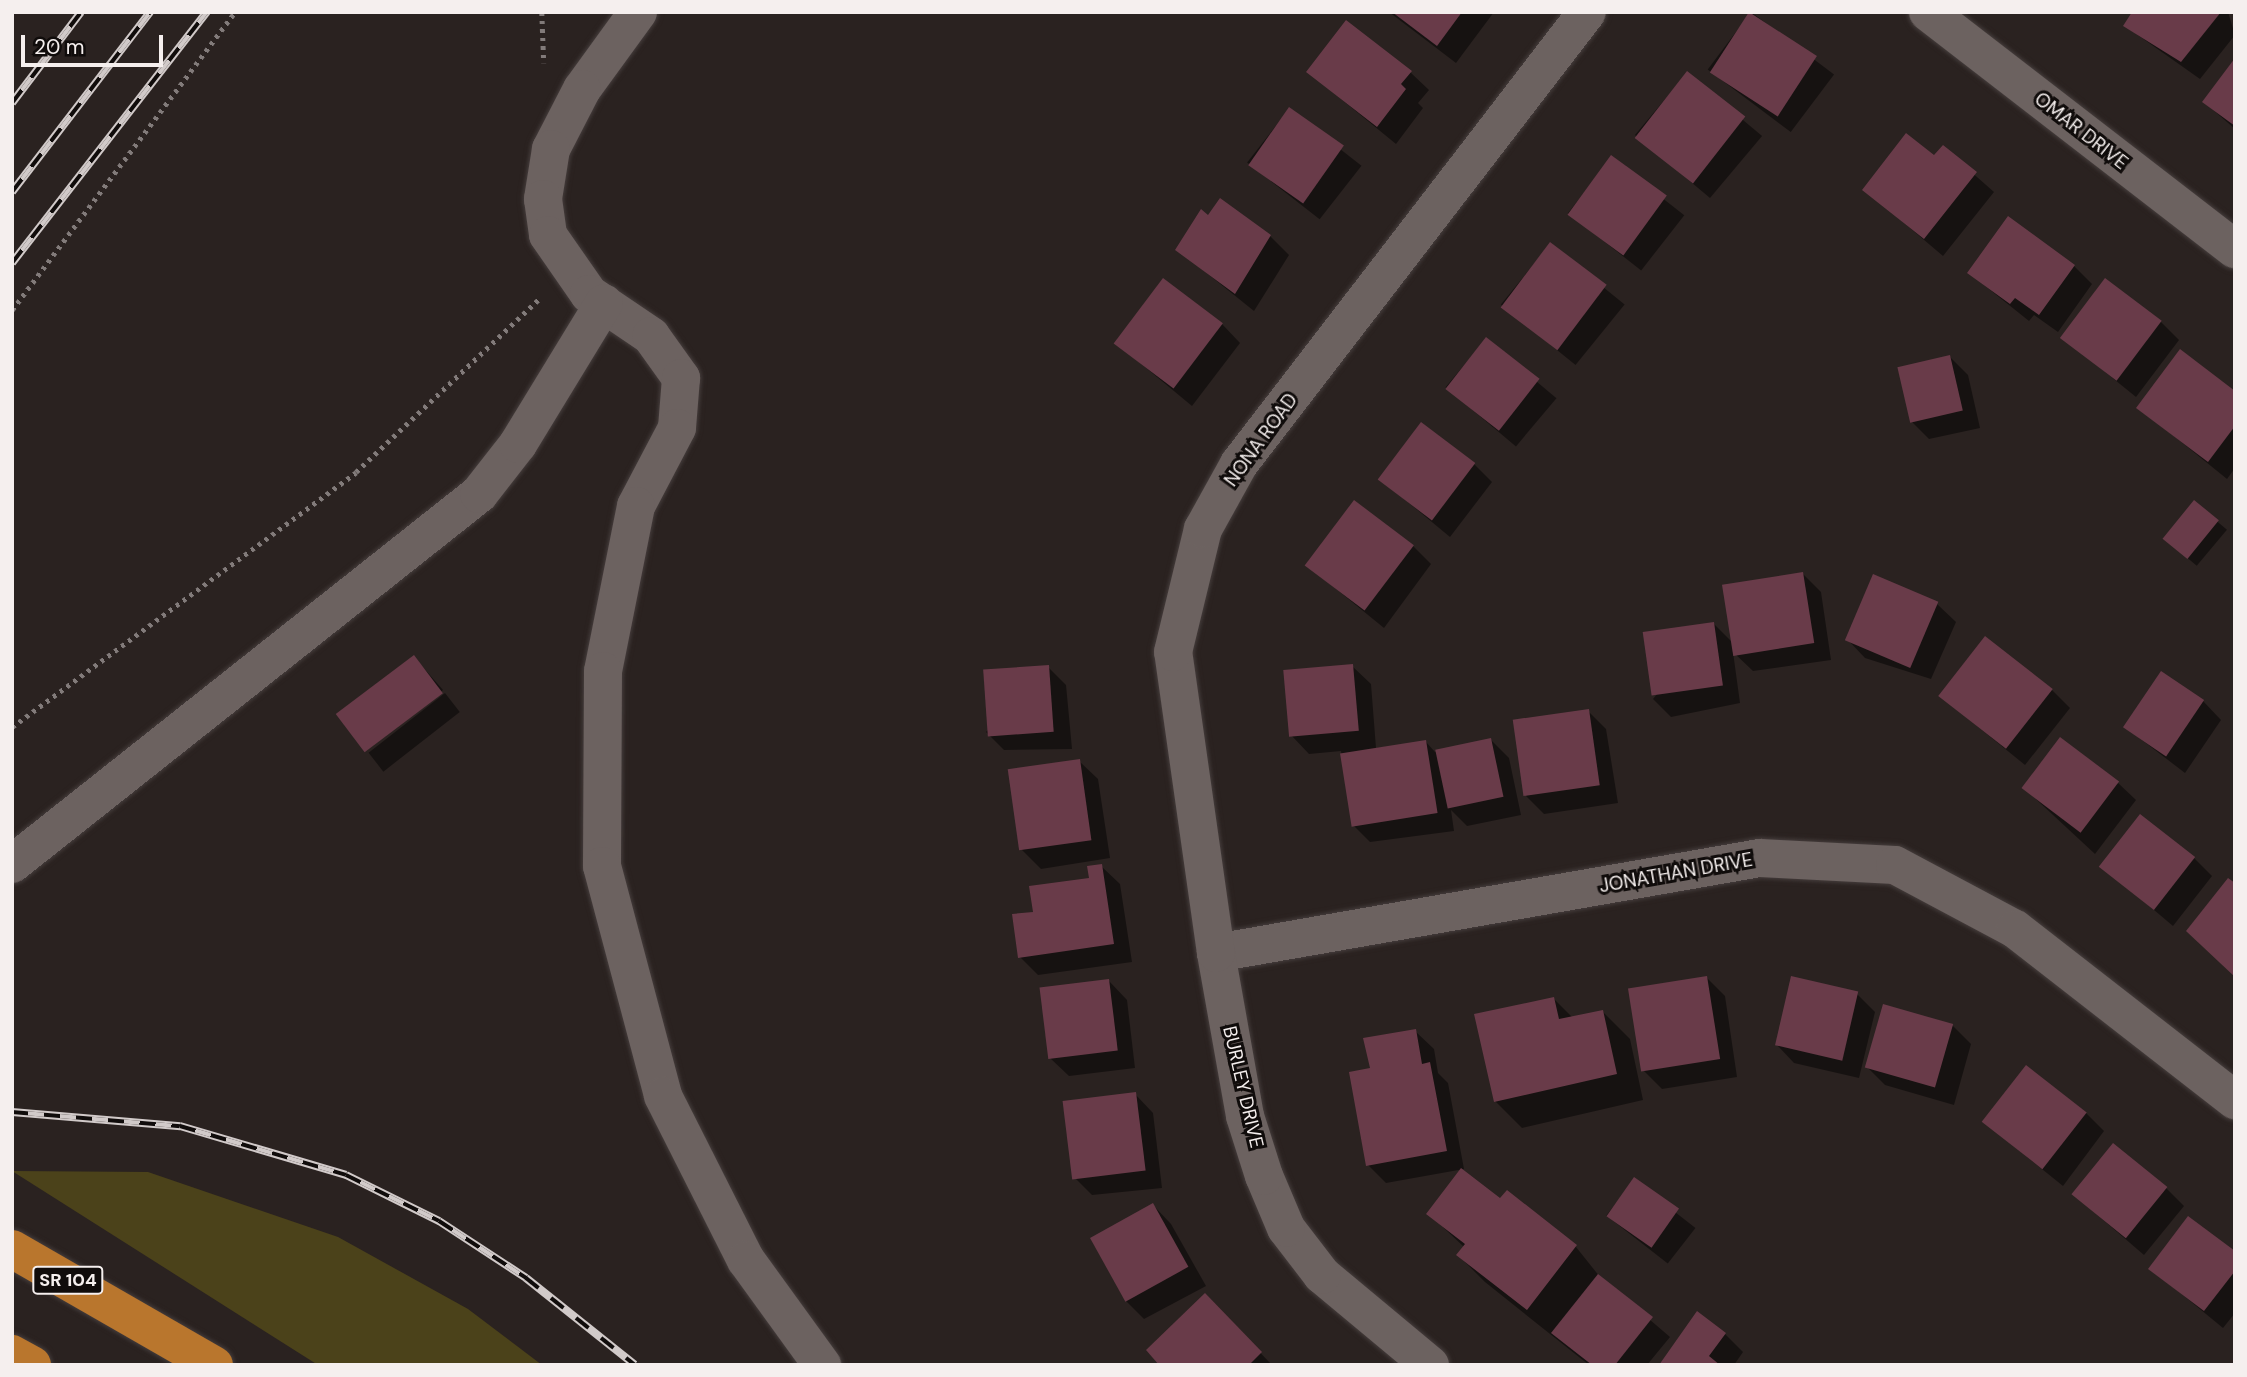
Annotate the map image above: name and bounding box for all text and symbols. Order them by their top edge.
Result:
scale bar [24,21,166,65]
text: 20 m [34,33,85,61]
street label: OMAR DRIVE [2030,88,2132,174]
street label: NONA ROAD [1220,389,1302,491]
street label: JONATHAN DRIVE [1598,848,1754,898]
street label: BURLEY DRIVE [1218,1024,1268,1150]
road number: SR 104 [31,1266,105,1294]

